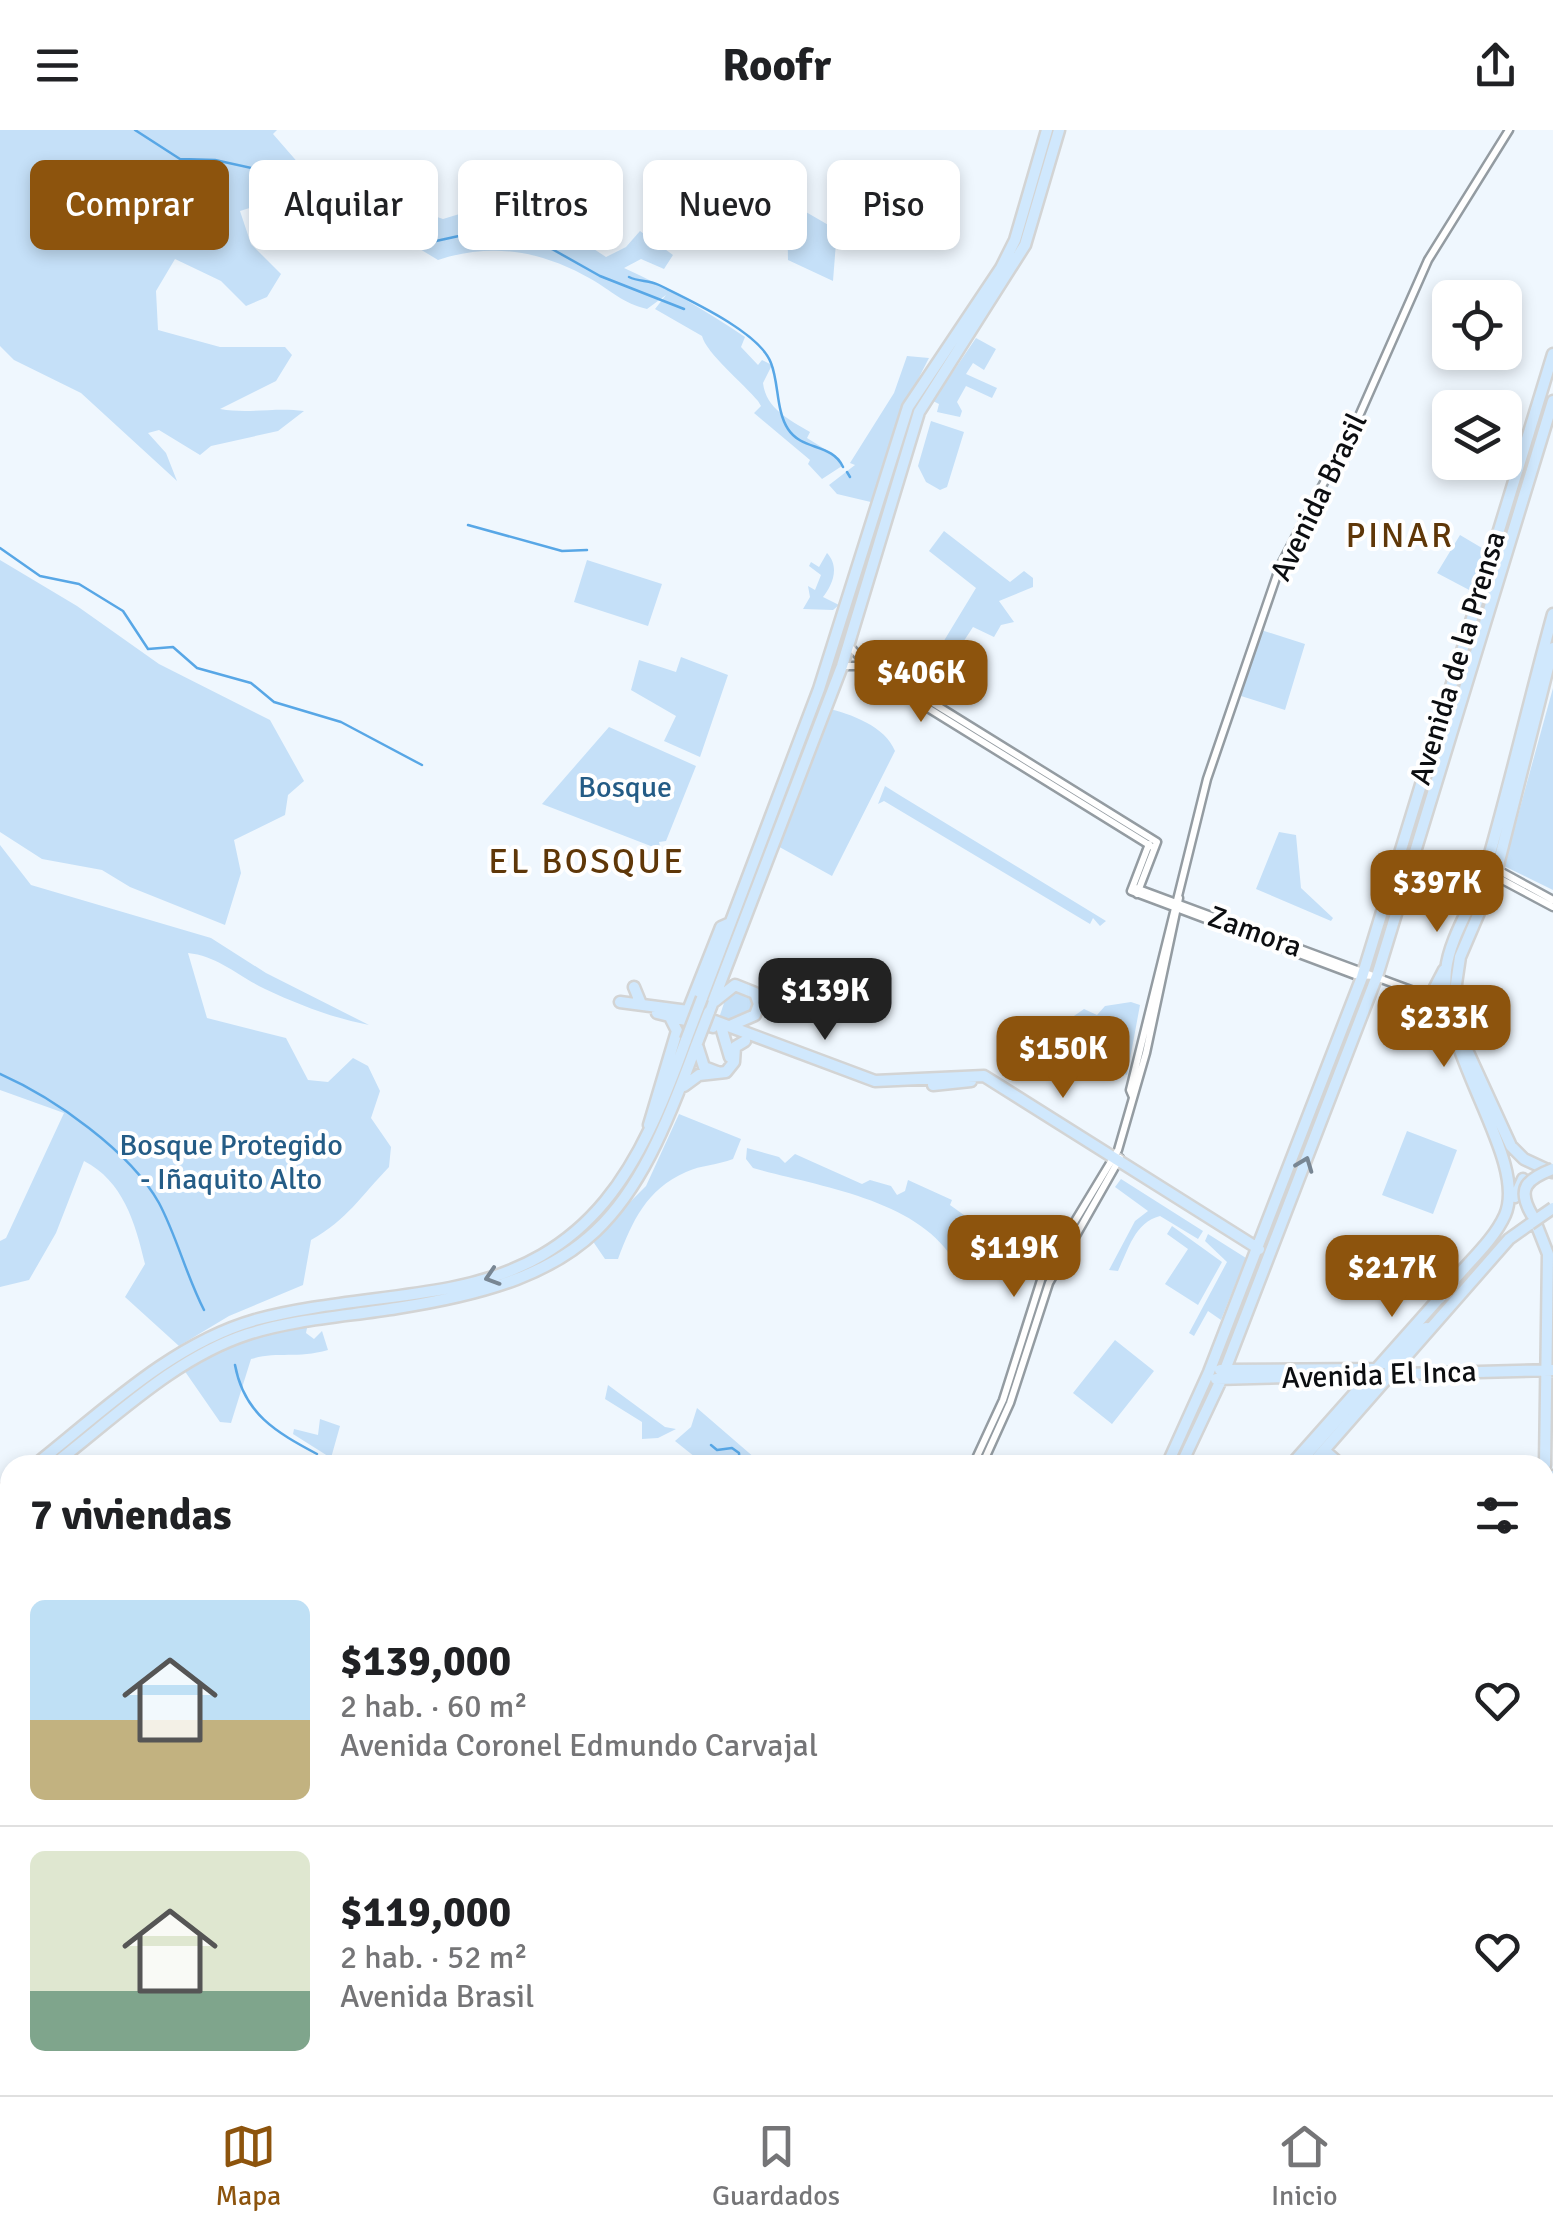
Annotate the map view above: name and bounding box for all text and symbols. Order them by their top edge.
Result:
icon: menu [30,38,85,93]
text: Roofr [722,38,831,93]
icon: share [1468,38,1523,93]
chip: Comprar [30,160,229,250]
chip: Alquilar [249,160,438,250]
chip: Filtros [458,160,623,250]
chip: Nuevo [643,160,807,250]
chip: Piso [827,160,960,250]
map controls [1432,280,1522,480]
button: locate [1432,280,1522,370]
button: layers [1432,390,1522,480]
street label: Avenida Brasil [1262,407,1376,587]
district label: PINAR [1346,514,1454,557]
street label: Avenida de la Prensa [1402,527,1514,789]
pin: $406K [851,640,991,725]
text: $406K [877,653,965,692]
park label: Bosque [578,769,672,806]
district label: EL BOSQUE [488,840,686,883]
pin: $397K [1367,850,1507,935]
text: $397K [1393,863,1481,902]
street label: Zamora [1203,898,1307,966]
pin: $139K [755,958,895,1043]
text: $139K [781,971,869,1010]
pin: $233K [1374,985,1514,1070]
text: $233K [1400,998,1488,1037]
pin: $150K [993,1016,1133,1101]
text: $150K [1019,1029,1107,1068]
park label: Bosque Protegido - Iñaquito Alto [119,1127,343,1198]
one-way arrow [1293,1156,1313,1174]
pin: $119K [944,1215,1084,1300]
text: $119K [970,1228,1058,1267]
pin: $217K [1322,1235,1462,1320]
text: $217K [1348,1248,1436,1287]
one-way arrow [485,1265,502,1285]
street label: Avenida El Inca [1281,1353,1477,1397]
icon: filters [1470,1488,1525,1543]
text: 7 viviendas [30,1490,232,1541]
text: $139,000 [340,1636,511,1687]
icon: home [110,1640,230,1760]
icon: heart [1470,1673,1525,1728]
text: 2 hab. · 60 m² [340,1687,528,1726]
text: Avenida Coronel Edmundo Carvajal [340,1726,818,1765]
text: $119,000 [340,1887,511,1938]
icon: home [110,1891,230,2011]
icon: heart [1470,1924,1525,1979]
text: 2 hab. · 52 m² [340,1938,528,1977]
text: Avenida Brasil [340,1977,534,2016]
tab: Mapa [215,2119,281,2213]
tab: Guardados [712,2119,840,2213]
tab: Inicio [1271,2119,1338,2213]

